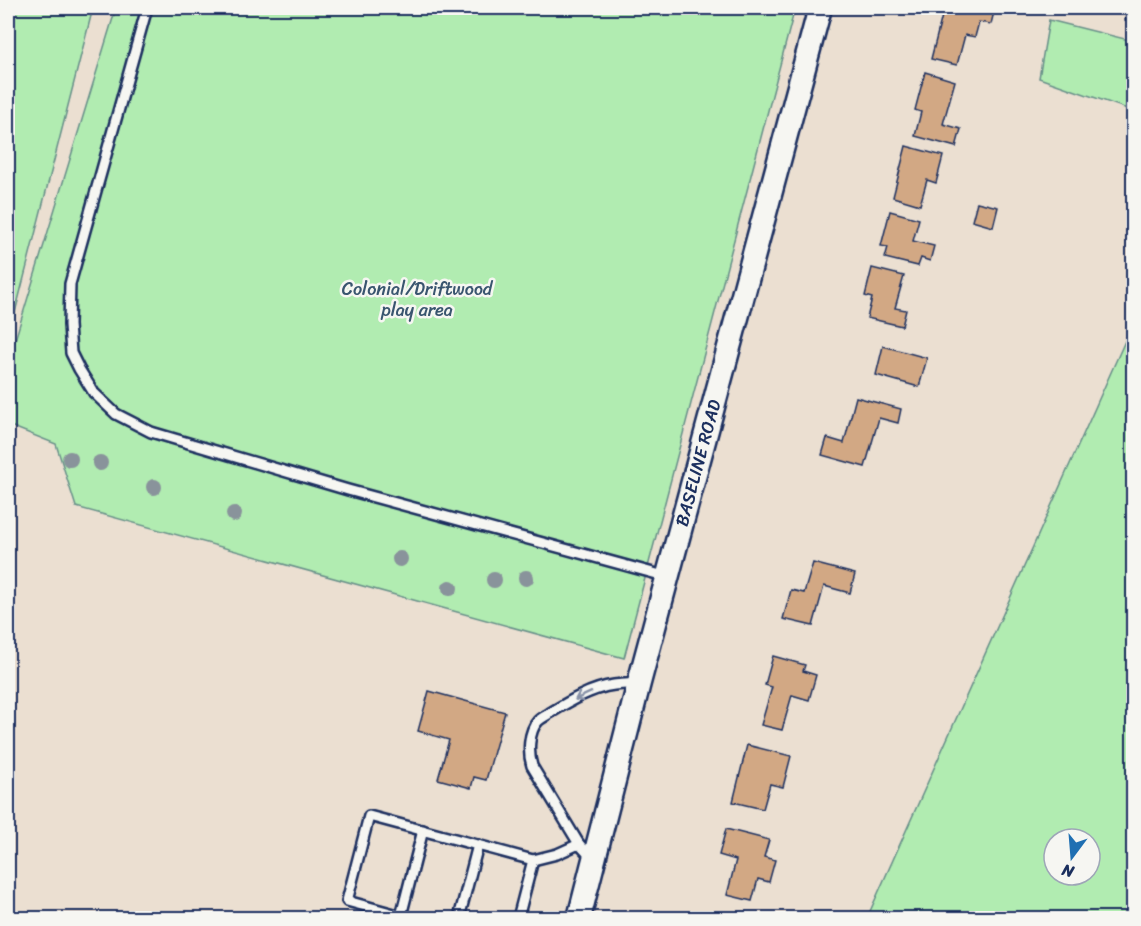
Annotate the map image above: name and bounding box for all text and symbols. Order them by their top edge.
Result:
park label: Colonial/Driftwood play area [342,273,494,326]
street label: BASELINE ROAD [666,396,730,530]
one-way arrow [574,690,592,702]
north arrow [1042,827,1102,887]
text: N [1058,855,1078,887]

